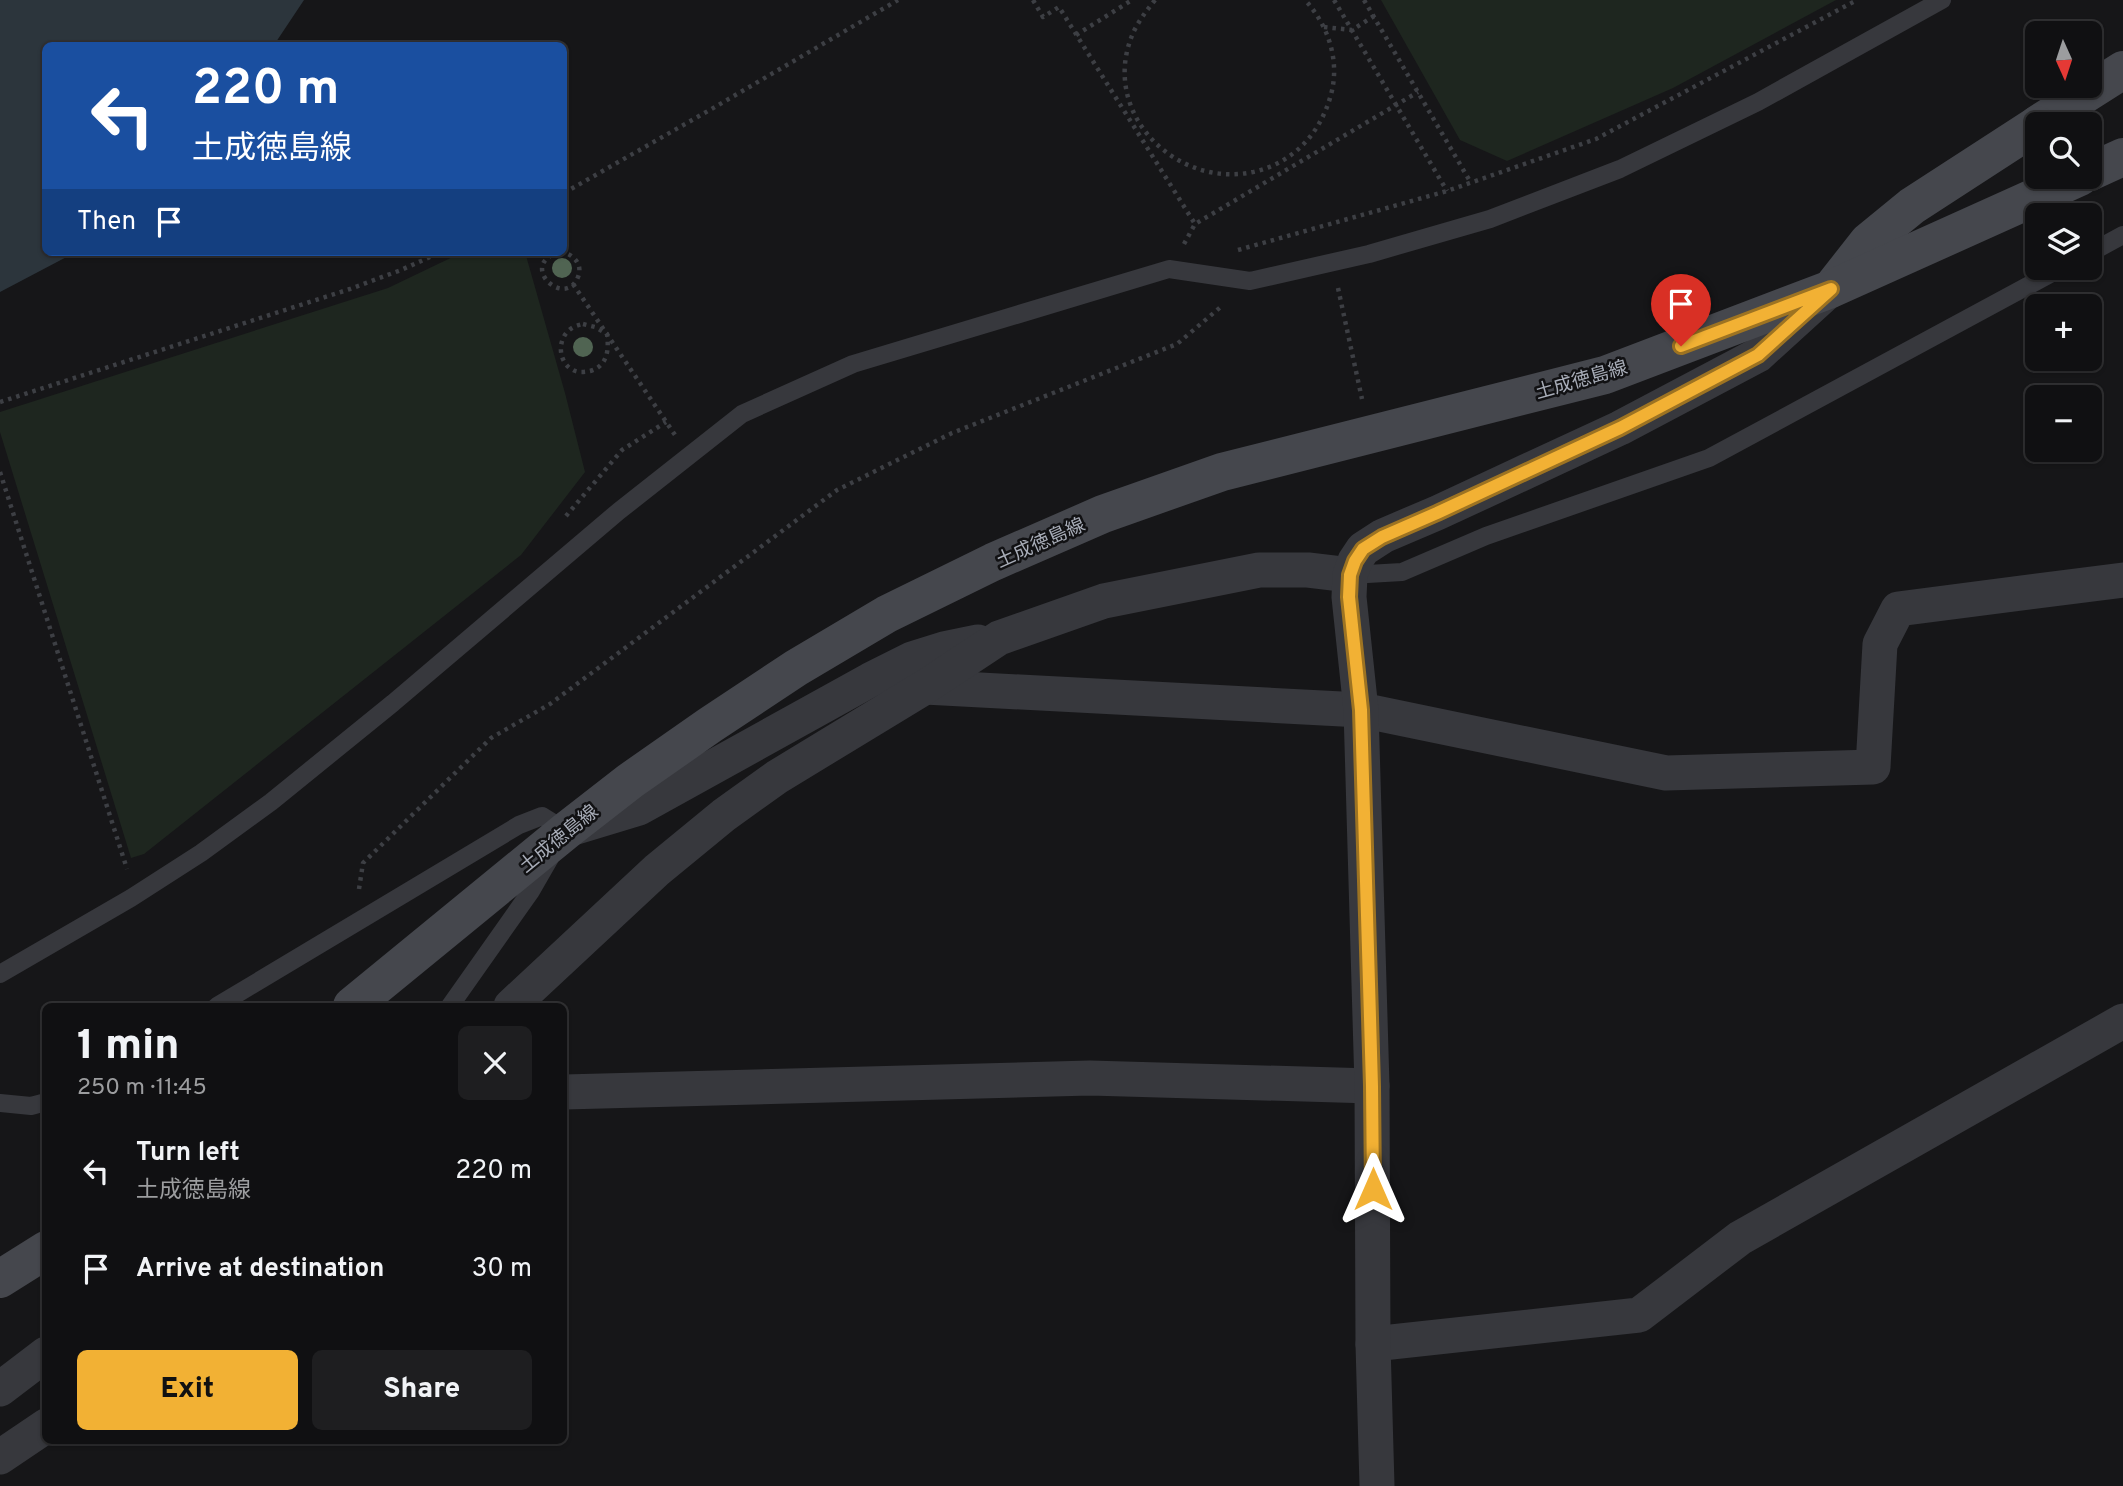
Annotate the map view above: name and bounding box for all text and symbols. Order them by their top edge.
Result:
north arrow [2025,21,2102,98]
map controls [2025,21,2102,462]
text: 220 m [192,60,339,122]
icon: left [77,70,168,161]
button: search [2025,112,2102,189]
text: 土成徳島線 [192,130,352,170]
icon: arrive [150,203,188,241]
button: layers [2025,203,2102,280]
text: Then [77,206,136,239]
pin [1651,274,1711,346]
icon: arrive [1662,285,1700,323]
button: + [2025,294,2102,371]
street label: 土成徳島線 [1533,356,1631,406]
button: − [2025,385,2102,462]
street label: 土成徳島線 [993,514,1089,574]
street label: 土成徳島線 [515,800,604,879]
text: 1 min [77,1021,180,1074]
button: close [458,1026,532,1100]
text: 250 m · 11:45 [77,1074,207,1103]
text: Turn left [136,1137,240,1170]
icon: left [77,1152,115,1190]
position arrow [1336,1152,1410,1226]
text: 220 m [455,1155,532,1188]
text: 土成徳島線 [136,1177,251,1206]
icon: arrive [77,1250,115,1288]
text: Arrive at destination [136,1253,384,1286]
text: 30 m [472,1253,532,1286]
button: Exit [77,1350,298,1430]
button: Share [312,1350,532,1430]

